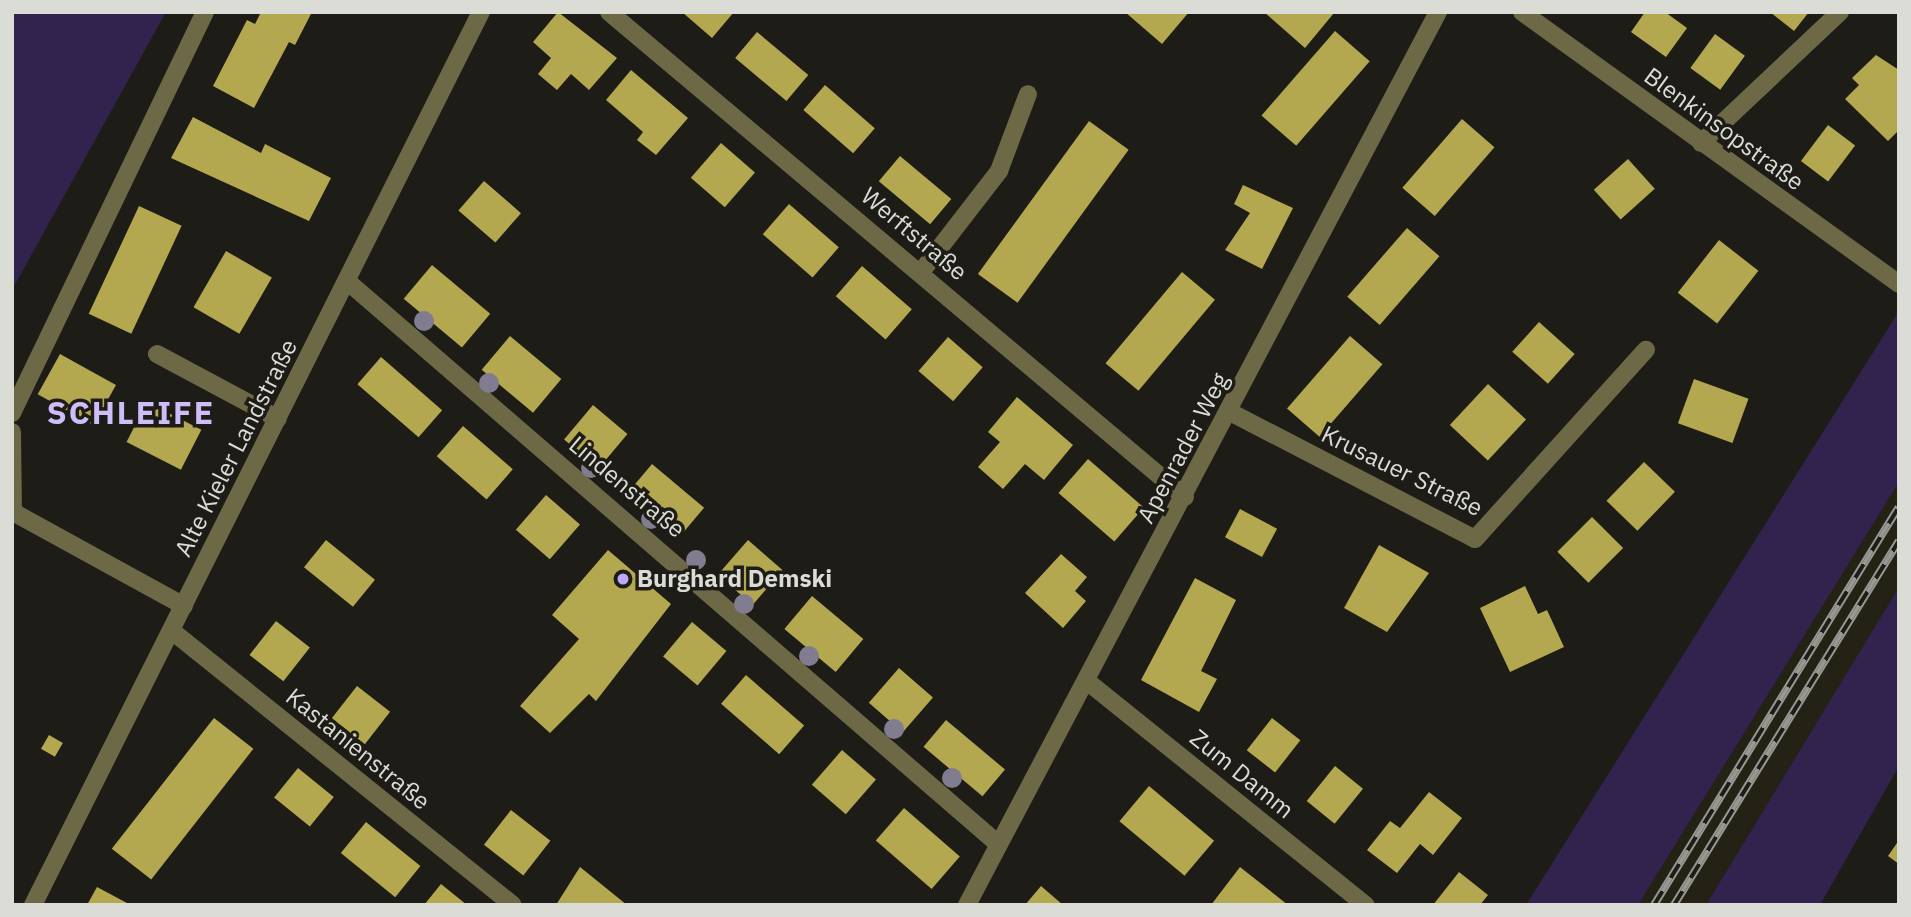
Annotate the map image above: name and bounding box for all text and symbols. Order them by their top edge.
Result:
street label: Blenkinsopstraße [1639,61,1809,197]
street label: Werftstraße [855,181,973,287]
street label: Alte Kieler Landstraße [169,335,303,561]
street label: Apenrader Weg [1131,368,1235,528]
district label: SCHLEIFE [48,393,214,431]
street label: Krusauer Straße [1317,420,1487,522]
street label: Lindenstraße [563,430,691,544]
place label: Burghard Demski [637,565,832,593]
marker: Burghard Demski [615,571,631,587]
street label: Kastanienstraße [280,682,436,816]
street label: Zum Damm [1184,724,1300,824]

